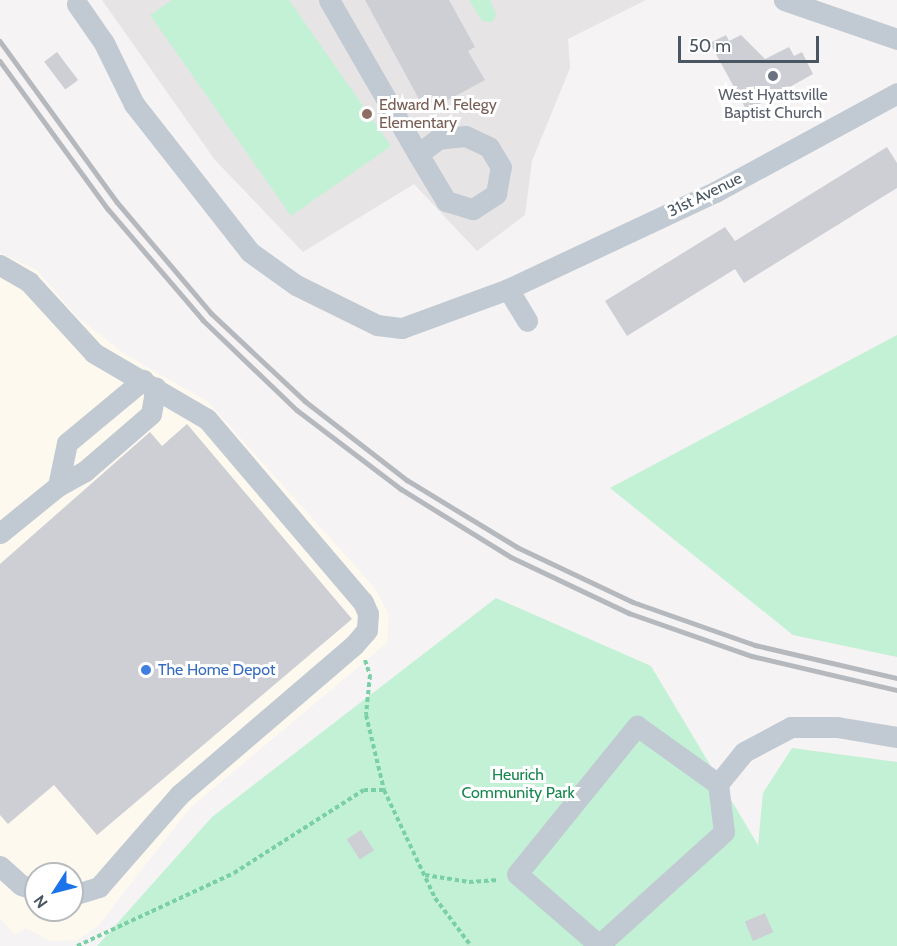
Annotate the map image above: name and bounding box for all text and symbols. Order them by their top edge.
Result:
scale bar [681,24,822,62]
text: 50 m [689,35,731,57]
marker: West Hyattsville Baptist Church [766,69,780,83]
place label: West Hyattsville Baptist Church [718,85,828,123]
place label: Edward M. Felegy Elementary [379,95,497,133]
marker: Edward M. Felegy Elementary [360,107,374,121]
street label: 31st Avenue [665,169,745,221]
place label: The Home Depot [158,660,275,680]
marker: The Home Depot [139,663,153,677]
park label: Heurich Community Park [461,765,575,803]
north arrow [24,862,84,922]
text: N [30,892,52,912]

